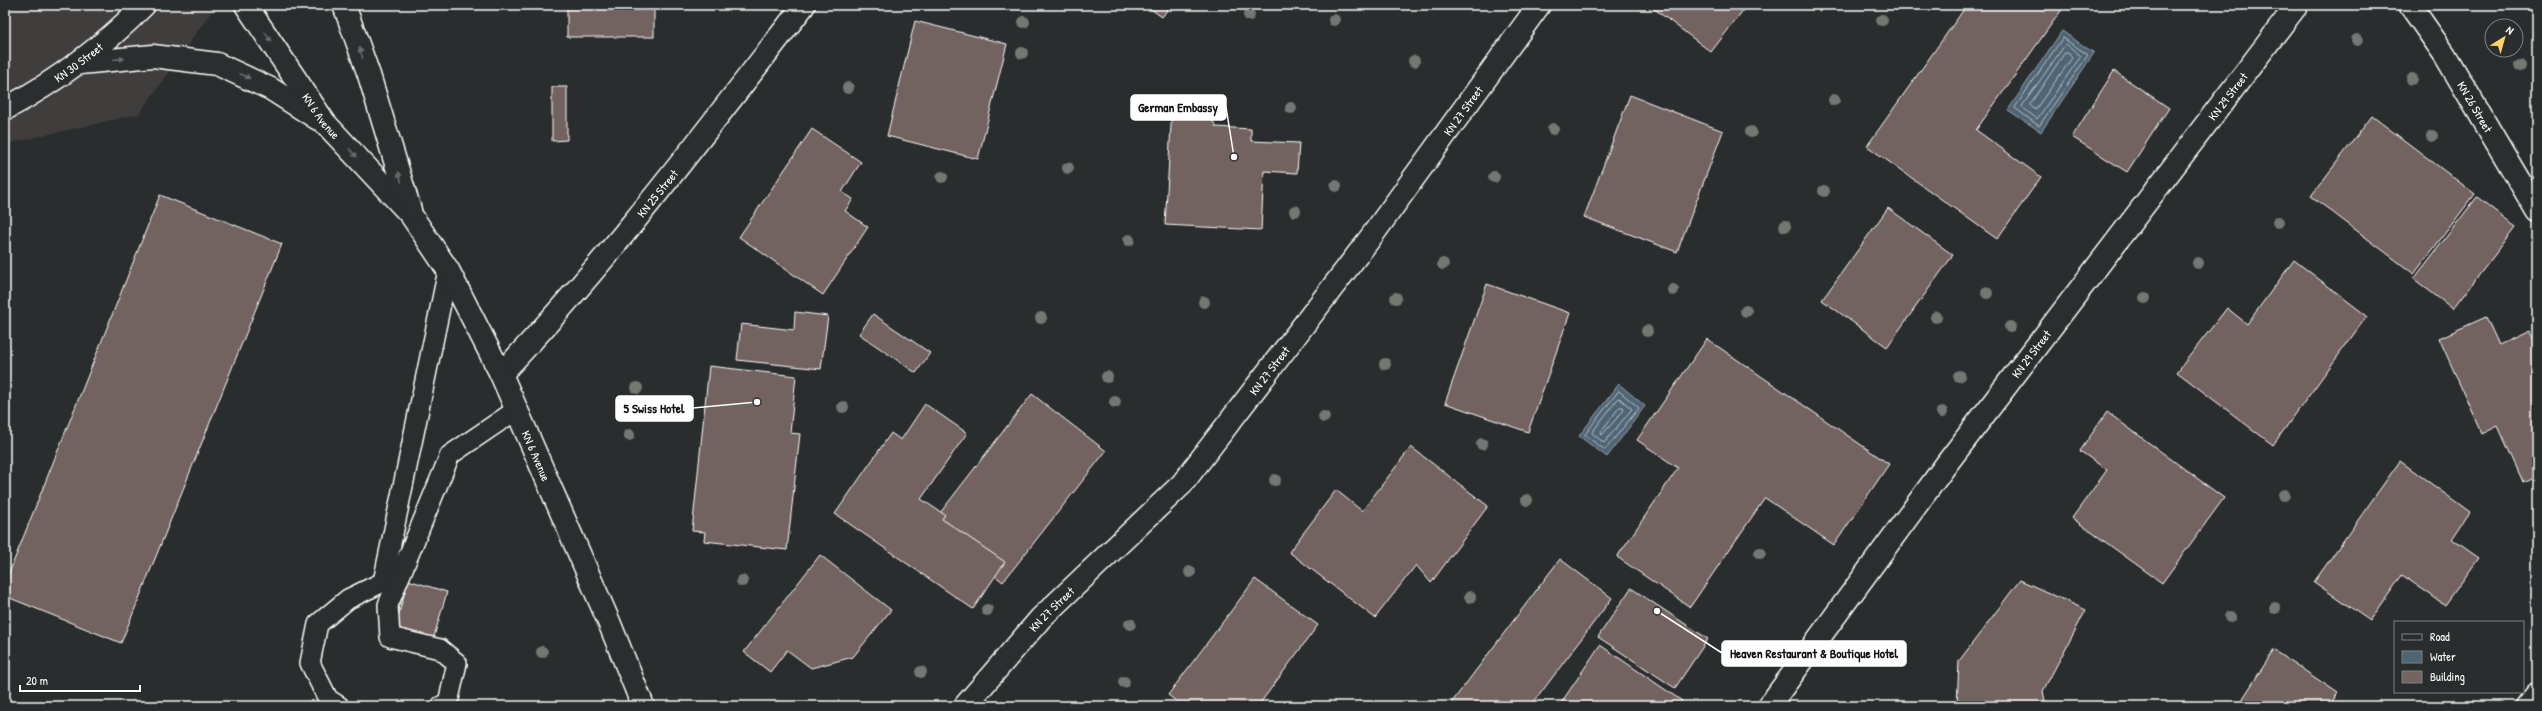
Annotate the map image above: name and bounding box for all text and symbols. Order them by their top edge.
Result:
north arrow [2484,18,2524,58]
text: N [2503,23,2517,37]
one-way arrow [264,32,271,43]
street label: KN 30 Street [50,38,107,86]
one-way arrow [358,47,364,59]
one-way arrow [113,56,125,63]
street label: KN 29 Street [2204,68,2252,124]
one-way arrow [240,74,252,80]
street label: KN 26 Street [2454,78,2498,136]
street label: KN 27 Street [1439,81,1487,139]
street label: KN 6 Avenue [299,89,344,143]
callout: German Embassy [1131,95,1226,120]
text: German Embassy [1138,98,1218,117]
one-way arrow [348,148,358,158]
street label: KN 25 Street [633,165,682,221]
one-way arrow [397,171,403,183]
street label: KN 29 Street [2007,325,2055,381]
street label: KN 27 Street [1245,341,1294,398]
callout: 5 Swiss Hotel [616,396,693,421]
text: 5 Swiss Hotel [624,399,685,417]
street label: KN 6 Avenue [518,428,555,484]
street label: KN 27 Street [1025,582,1078,635]
legend [2394,621,2524,693]
text: Road [2430,628,2450,645]
callout: Heaven Restaurant & Boutique Hotel [1722,641,1906,666]
text: Heaven Restaurant & Boutique Hotel [1730,644,1899,663]
text: Water [2430,648,2456,665]
scale bar [20,667,140,693]
text: Building [2430,668,2465,685]
text: 20 m [26,672,48,689]

